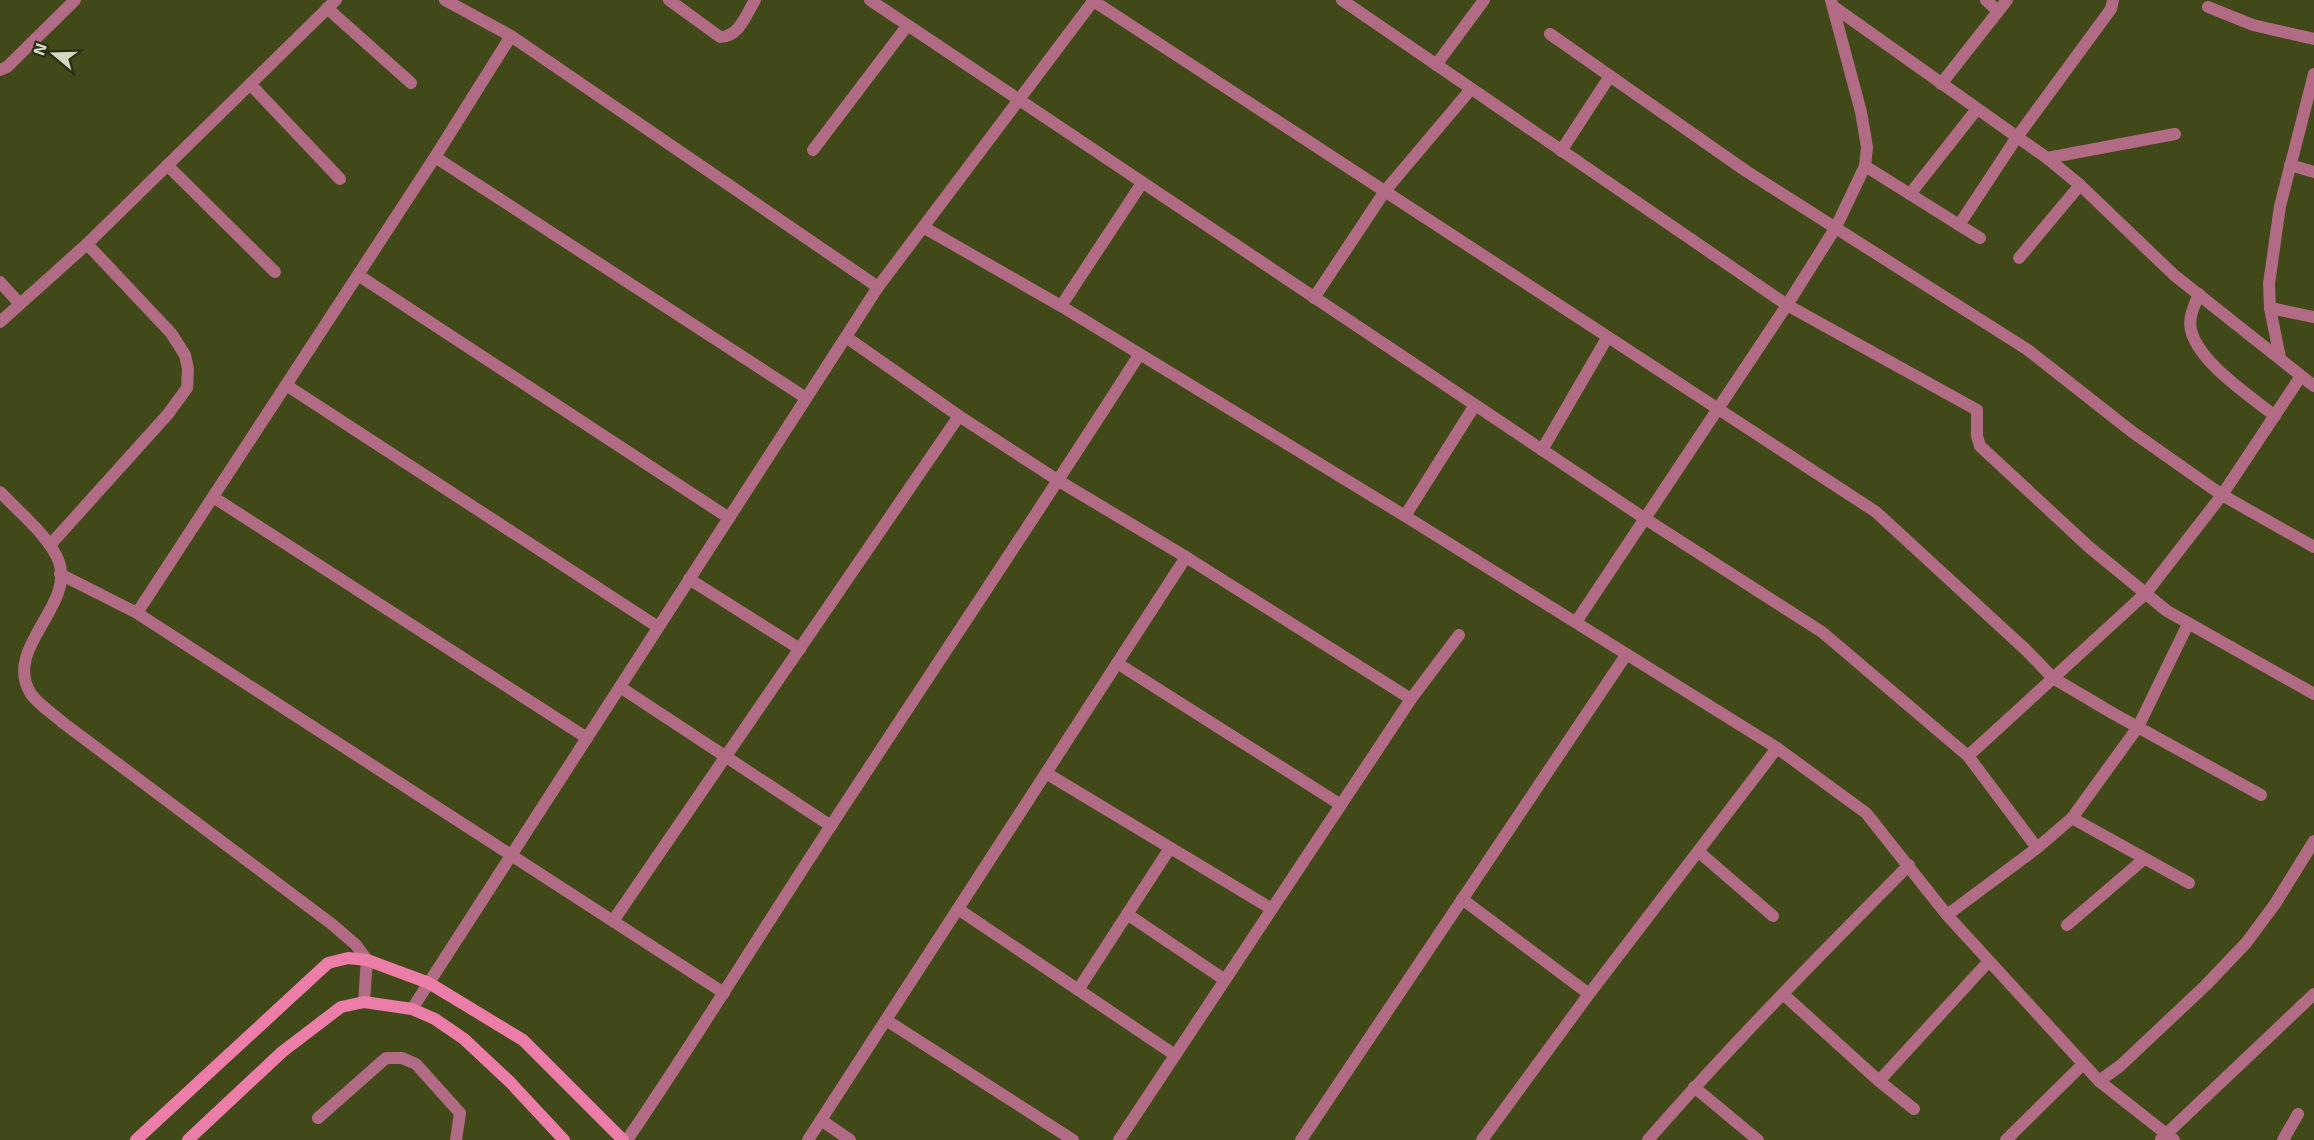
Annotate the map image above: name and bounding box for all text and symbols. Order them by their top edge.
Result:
north arrow [24,24,84,84]
text: N [28,40,50,58]

